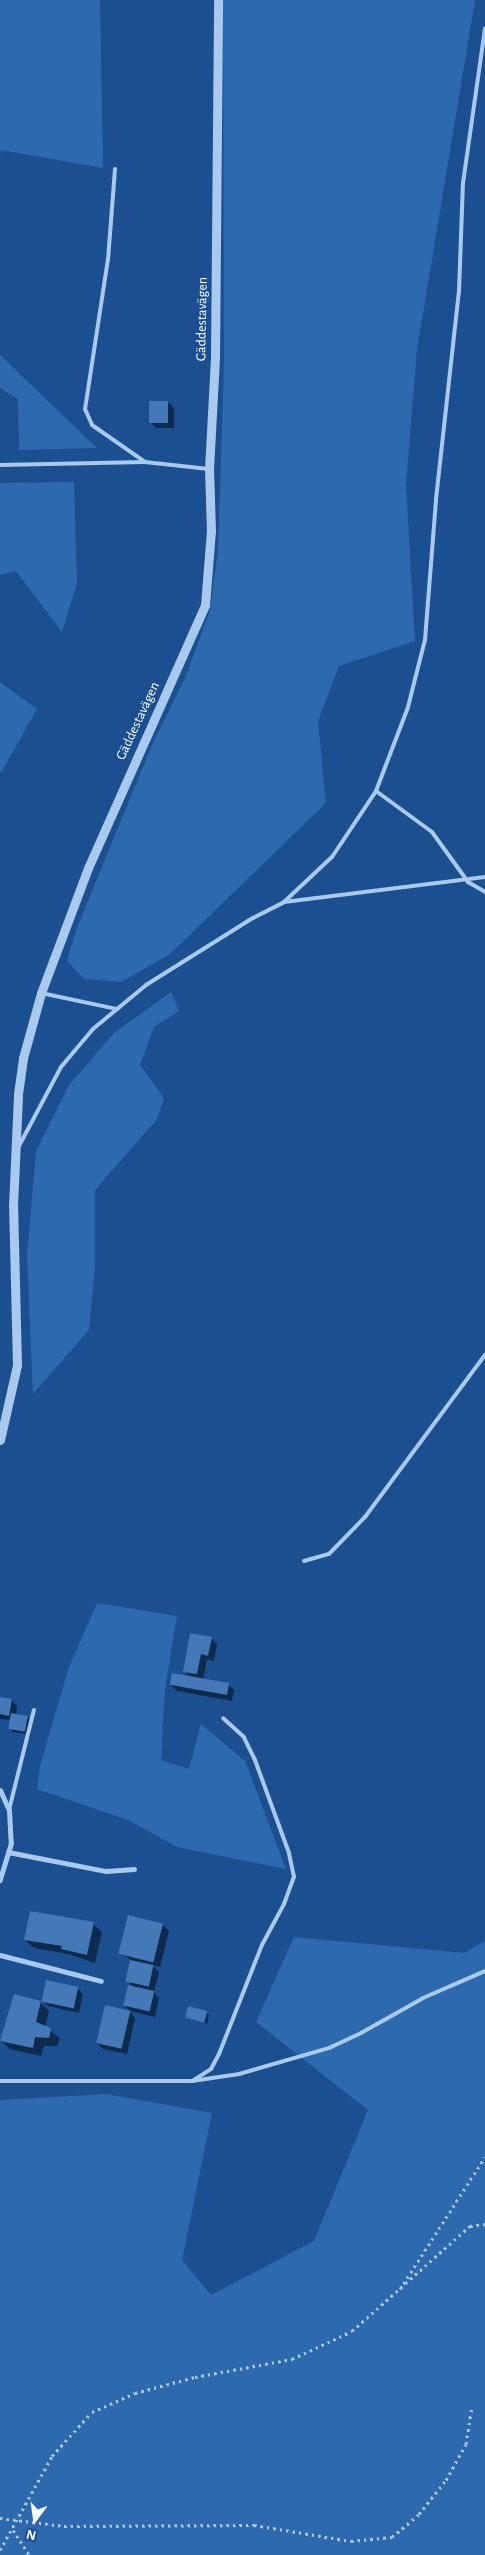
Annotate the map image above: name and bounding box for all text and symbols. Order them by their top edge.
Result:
street label: Gäddestavägen [193,277,211,361]
street label: Gäddestavägen [113,679,163,763]
north arrow [10,2495,60,2545]
text: N [25,2527,38,2543]

